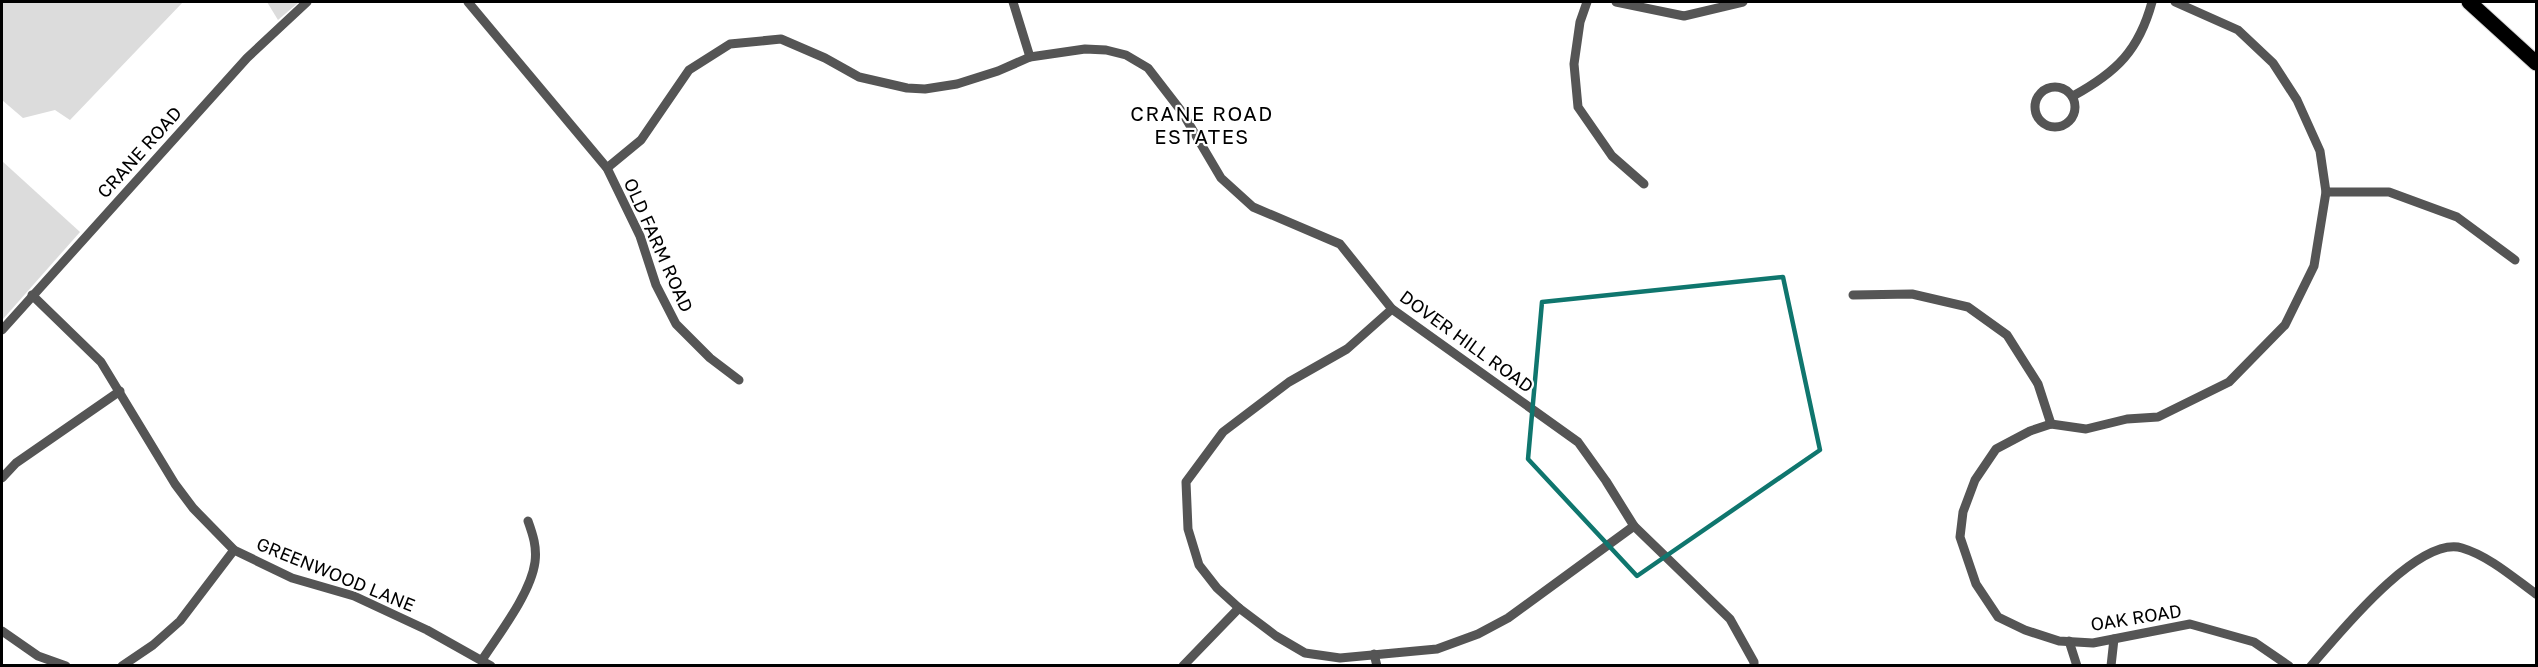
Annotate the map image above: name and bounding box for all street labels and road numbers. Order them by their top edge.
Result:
street label: CRANE ROAD [92,102,186,202]
street label: OLD FARM ROAD [620,175,698,315]
street label: DOVER HILL ROAD [1396,285,1538,397]
street label: GREENWOOD LANE [254,532,418,616]
street label: OAK ROAD [2089,599,2183,635]

